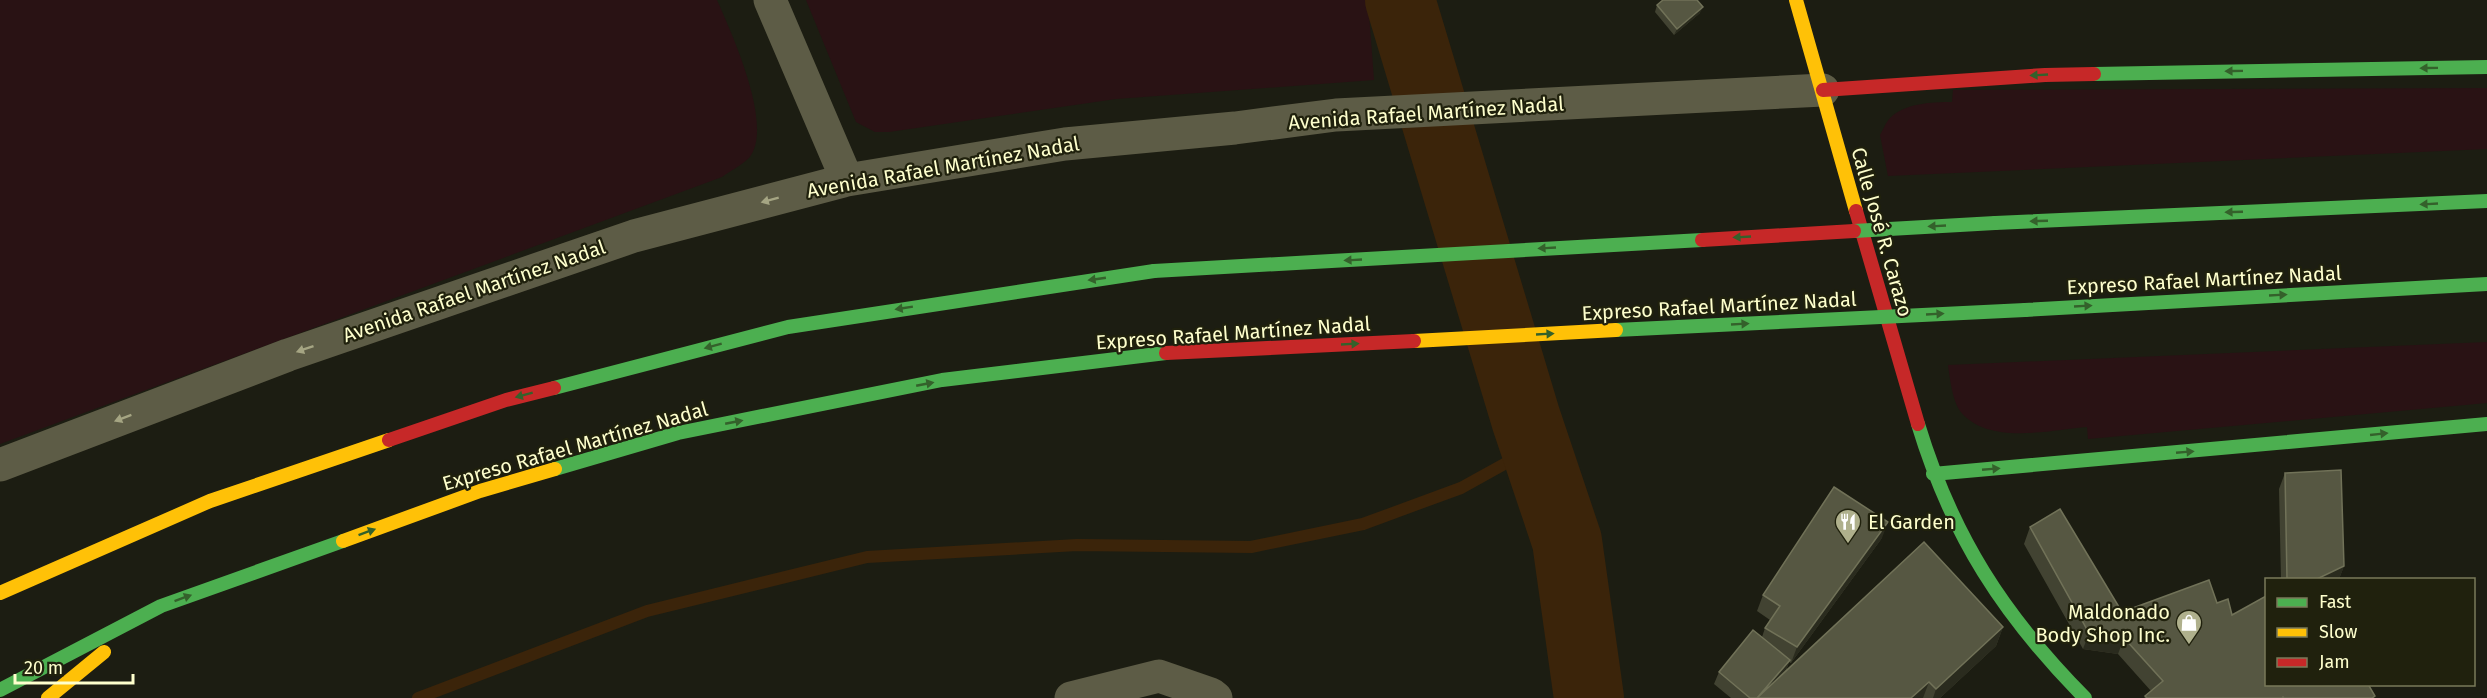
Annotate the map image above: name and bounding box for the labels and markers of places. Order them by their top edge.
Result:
restaurant icon: El Garden [1833,507,1863,545]
place label: El Garden [1868,510,1955,534]
place label: Maldonado Body Shop Inc. [2035,600,2170,647]
shop icon: Maldonado Body Shop Inc. [2174,608,2204,646]

